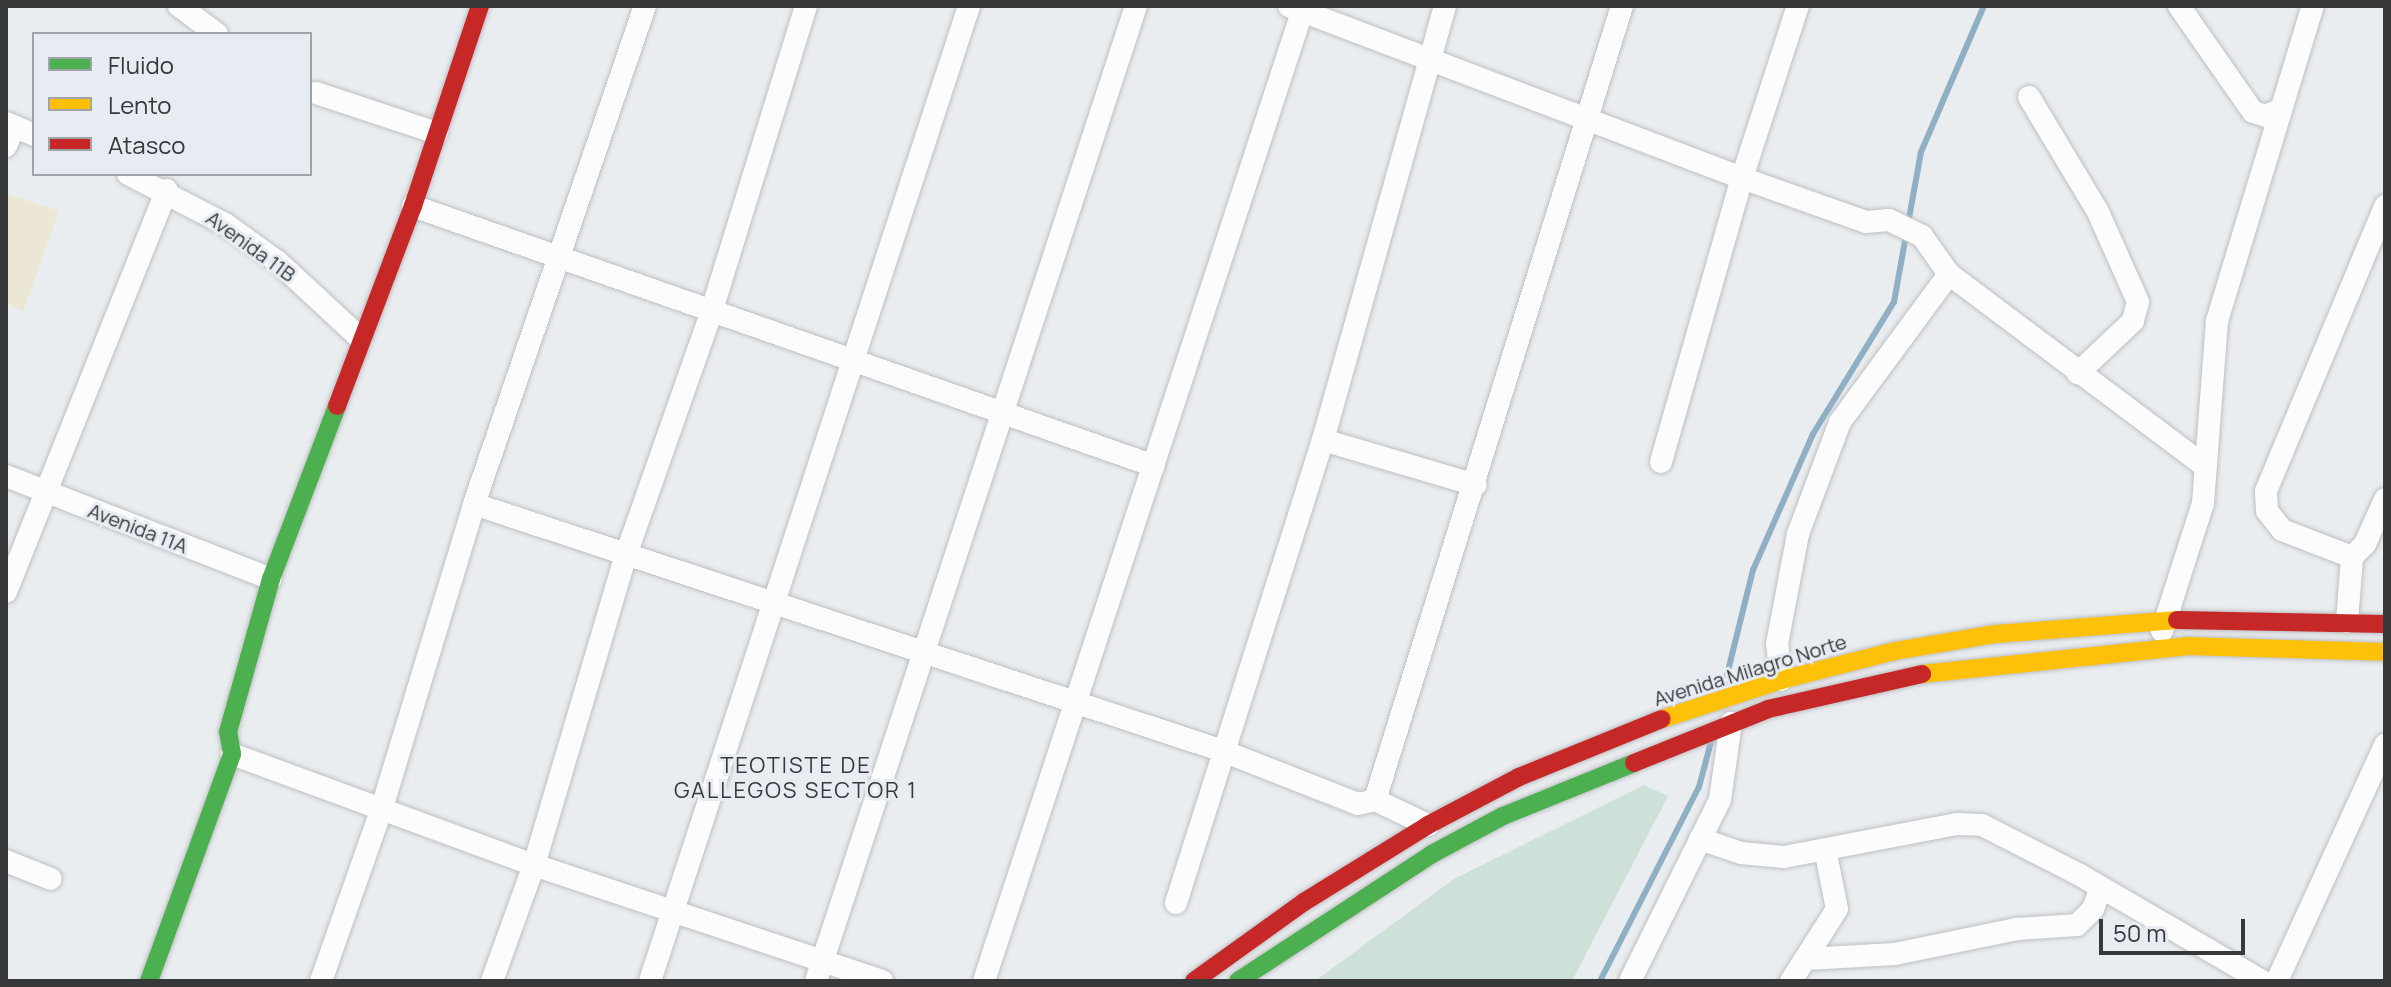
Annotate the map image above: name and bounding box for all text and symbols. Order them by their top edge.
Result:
legend [32,32,312,176]
text: Fluido [108,48,174,81]
text: Lento [108,88,172,121]
text: Atasco [108,128,185,161]
street label: Avenida 11B [202,206,300,286]
street label: Avenida 11A [85,498,191,558]
street label: Avenida Milagro Norte [1651,629,1849,711]
district label: TEOTISTE DE GALLEGOS SECTOR 1 [674,752,918,804]
scale bar [2103,903,2249,953]
text: 50 m [2113,916,2167,949]

